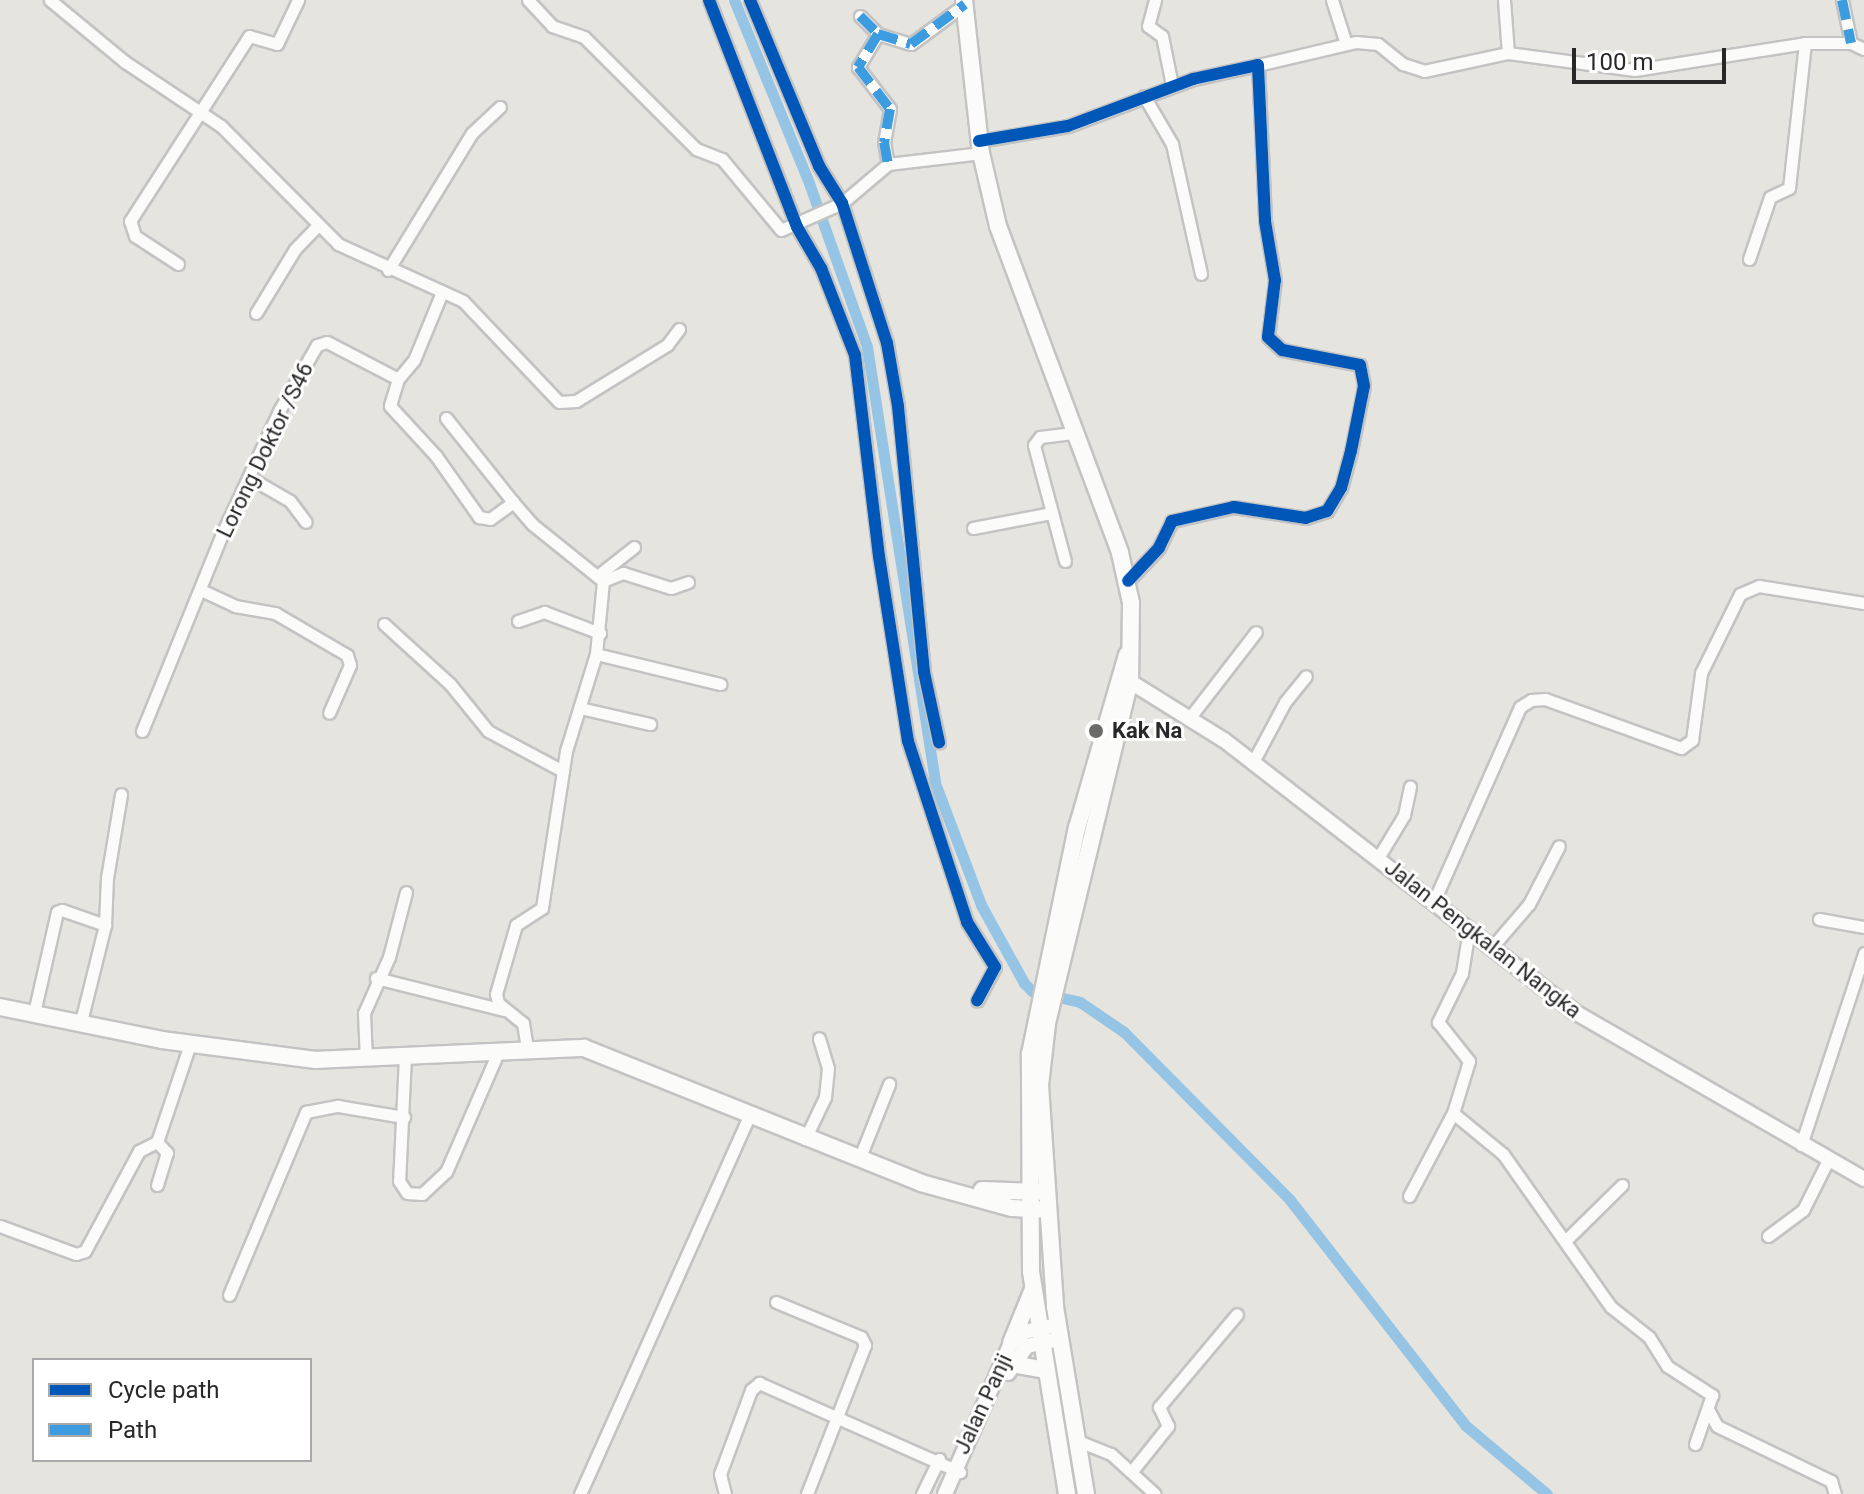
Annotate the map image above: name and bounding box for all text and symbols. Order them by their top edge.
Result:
scale bar [1576,32,1730,82]
text: 100 m [1586,48,1653,76]
street label: Lorong Doktor /S46 [211,358,319,542]
place label: Kak Na [1112,718,1182,744]
marker: Kak Na [1087,722,1105,740]
street label: Jalan Pengkalan Nangka [1379,854,1587,1024]
street label: Jalan Panji [948,1350,1018,1458]
legend [32,1358,312,1462]
text: Cycle path [108,1376,220,1404]
text: Path [108,1416,157,1444]

